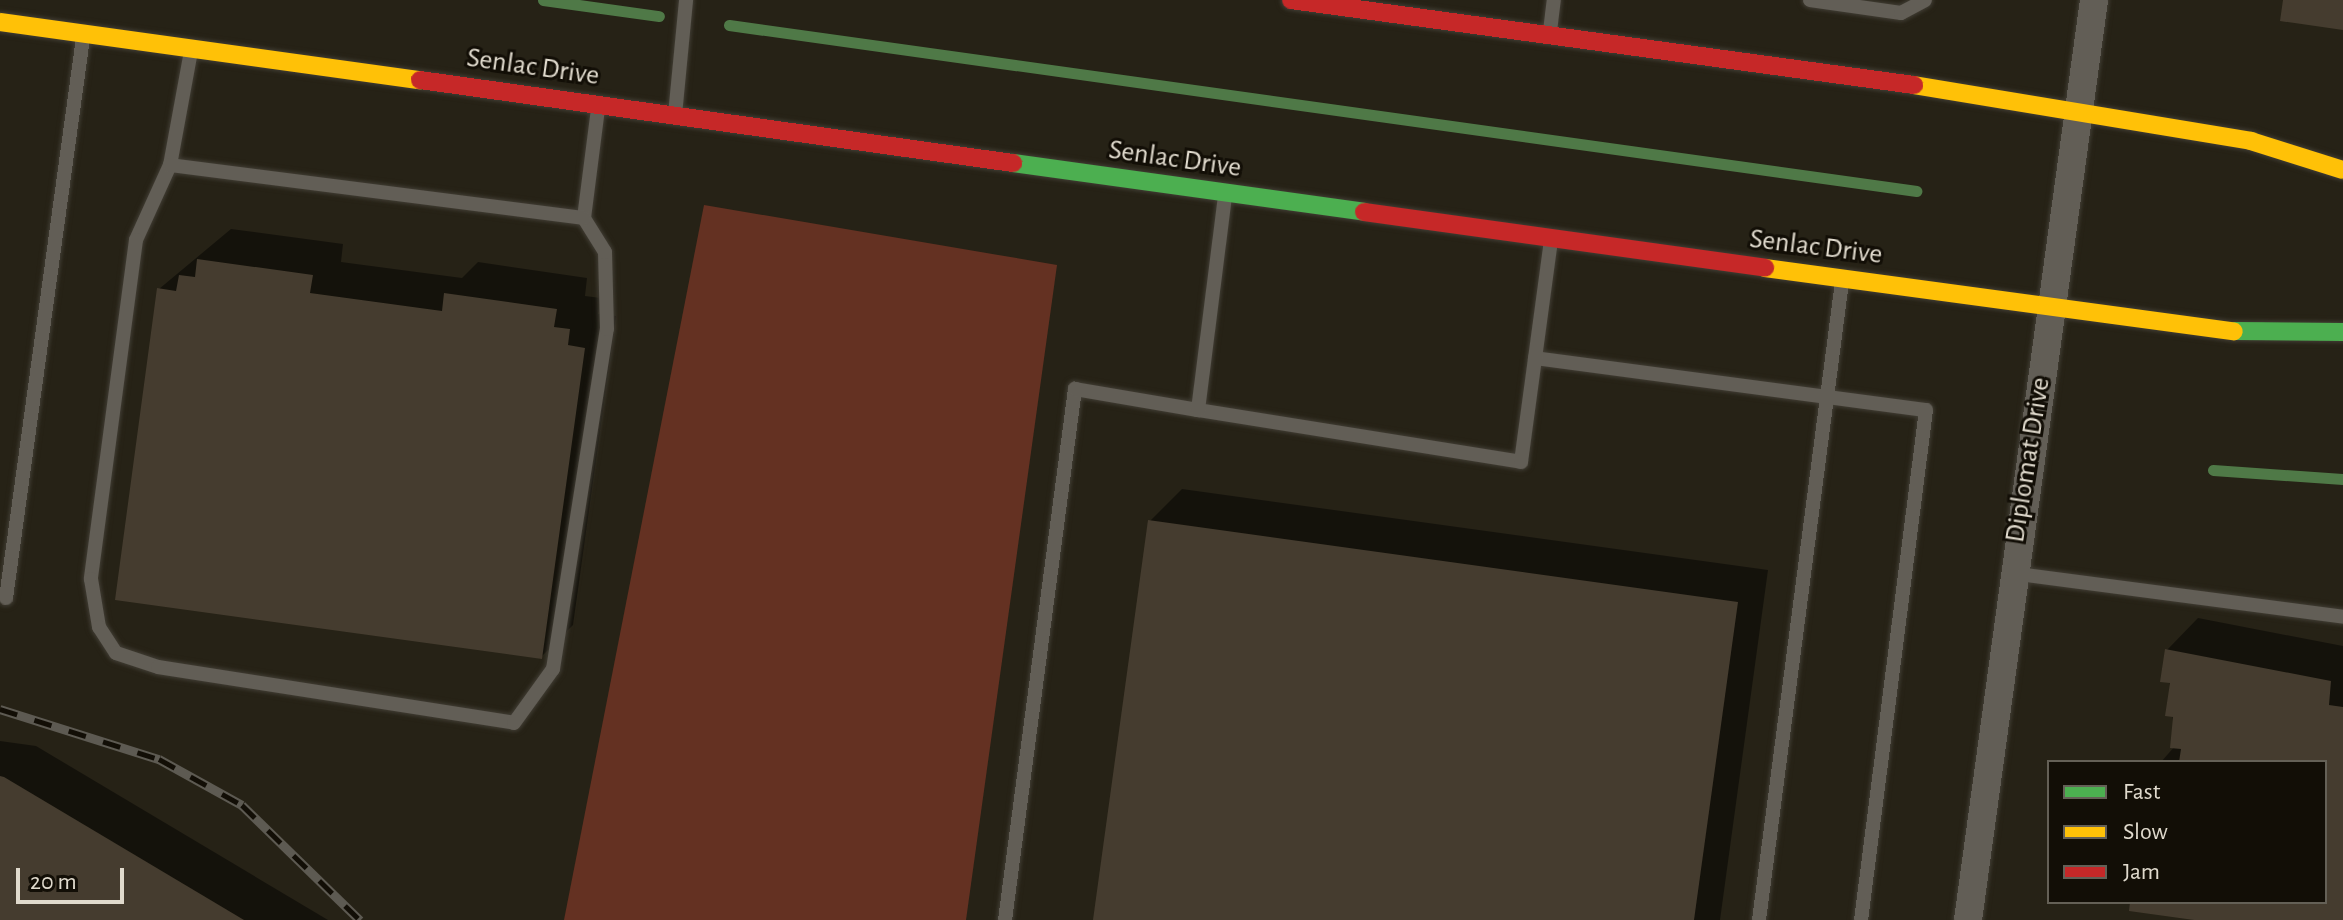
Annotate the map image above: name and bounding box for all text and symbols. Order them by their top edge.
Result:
street label: Senlac Drive [465,41,601,93]
street label: Senlac Drive [1107,133,1243,185]
street label: Senlac Drive [1748,222,1884,272]
street label: Diplomat Drive [1998,375,2058,545]
legend [2047,760,2327,904]
text: Fast [2123,780,2160,804]
text: Slow [2123,820,2168,844]
scale bar [20,852,128,902]
text: Jam [2123,860,2160,884]
text: 20 m [30,870,77,894]

